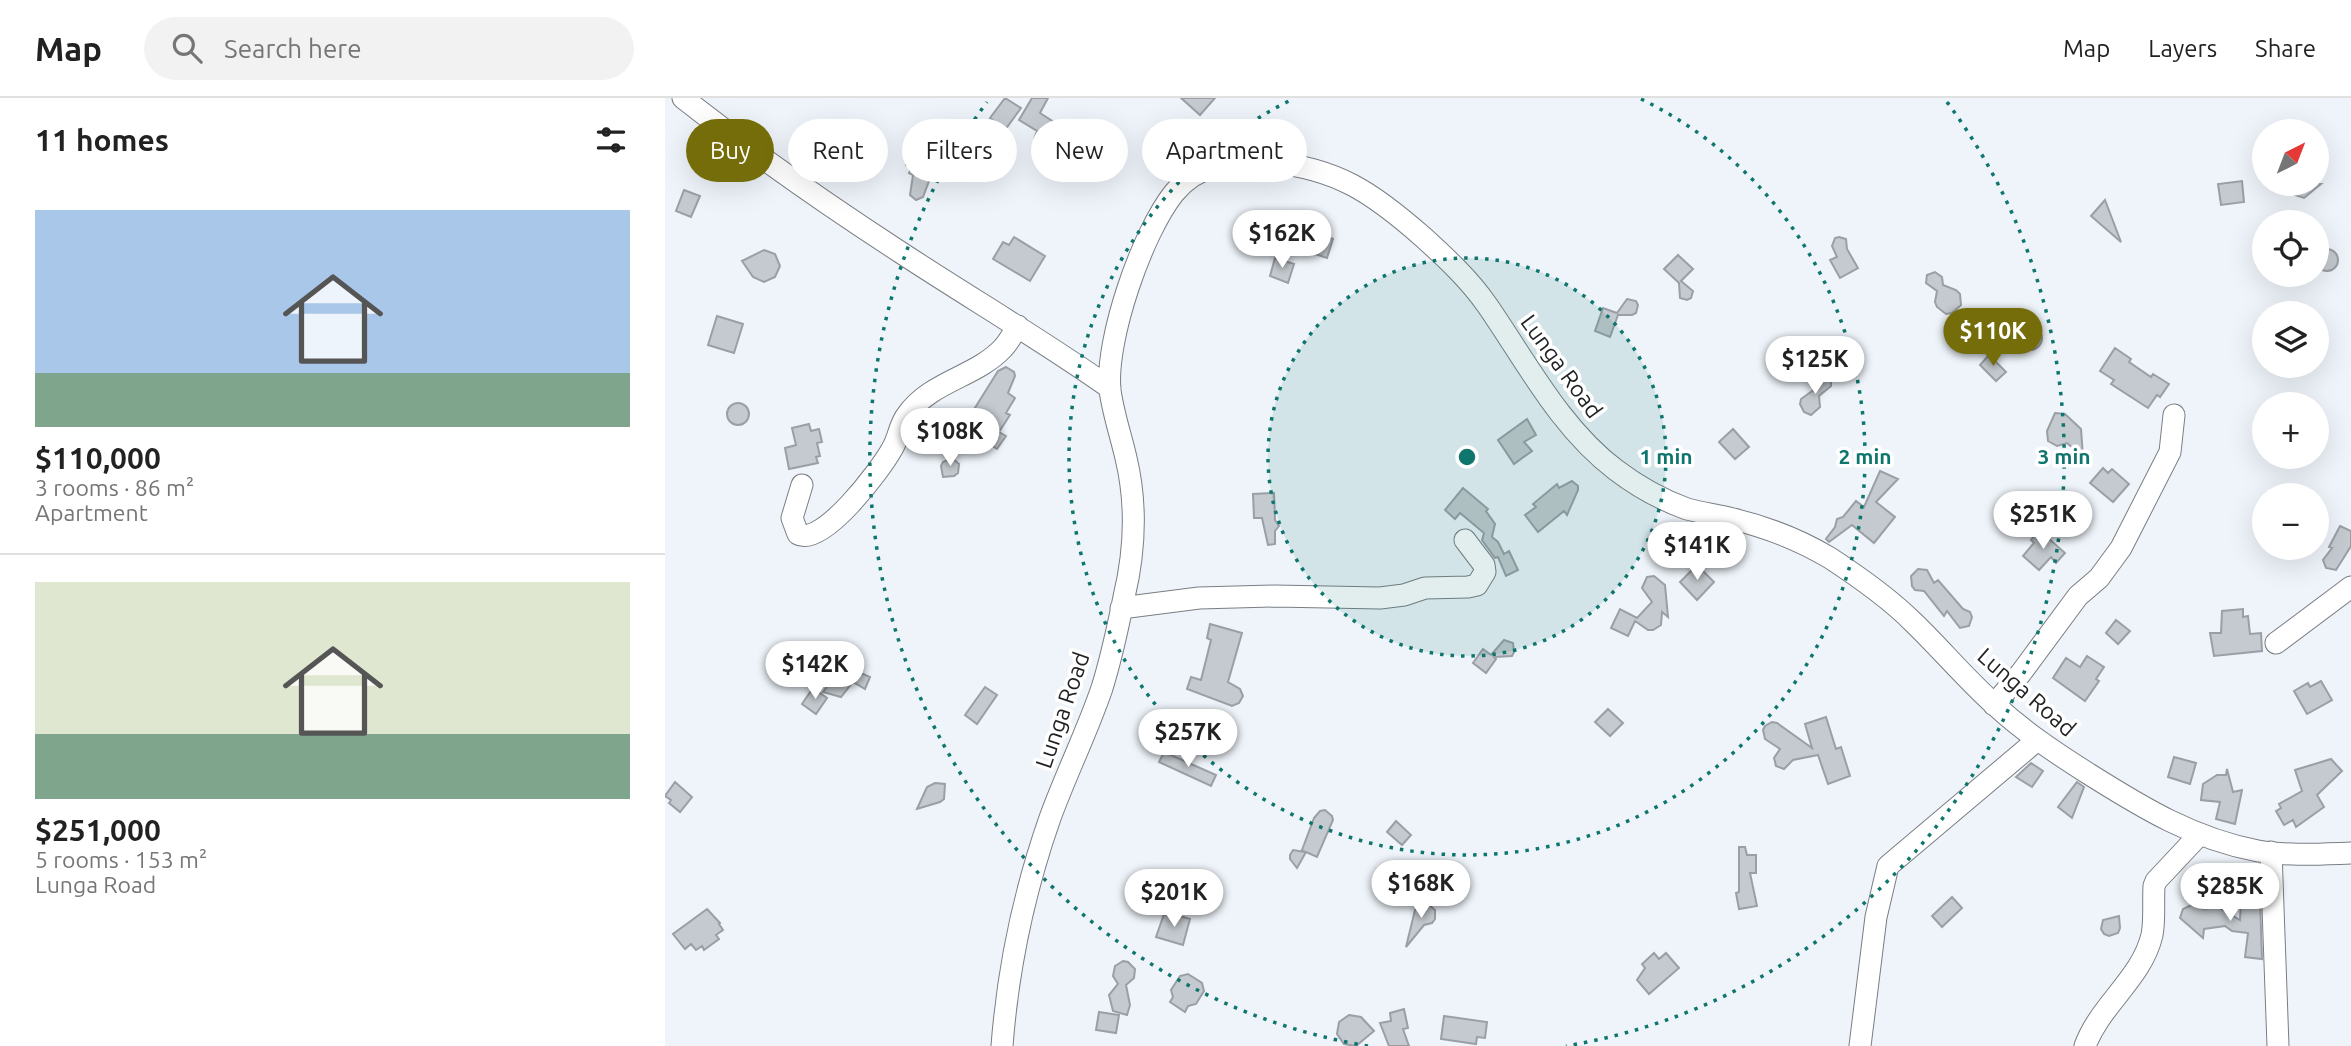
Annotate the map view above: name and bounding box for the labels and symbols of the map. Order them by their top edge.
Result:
north arrow [2252,119,2329,196]
pin: $162K [1233,211,1331,270]
pin: $110K [1944,308,2042,368]
street label: Lunga Road [1516,310,1608,422]
pin: $125K [1766,336,1864,396]
pin: $108K [901,408,999,468]
text: 1 min [1639,444,1693,468]
text: 2 min [1838,444,1892,468]
text: 3 min [2037,444,2091,468]
centre of rings [1455,445,1479,469]
pin: $251K [1994,491,2092,551]
pin: $141K [1648,522,1746,582]
pin: $142K [766,642,864,701]
street label: Lunga Road [1973,643,2081,741]
street label: Lunga Road [1030,649,1094,771]
pin: $257K [1139,710,1237,769]
pin: $168K [1372,860,1470,920]
pin: $285K [2181,864,2279,923]
pin: $201K [1125,870,1223,929]

